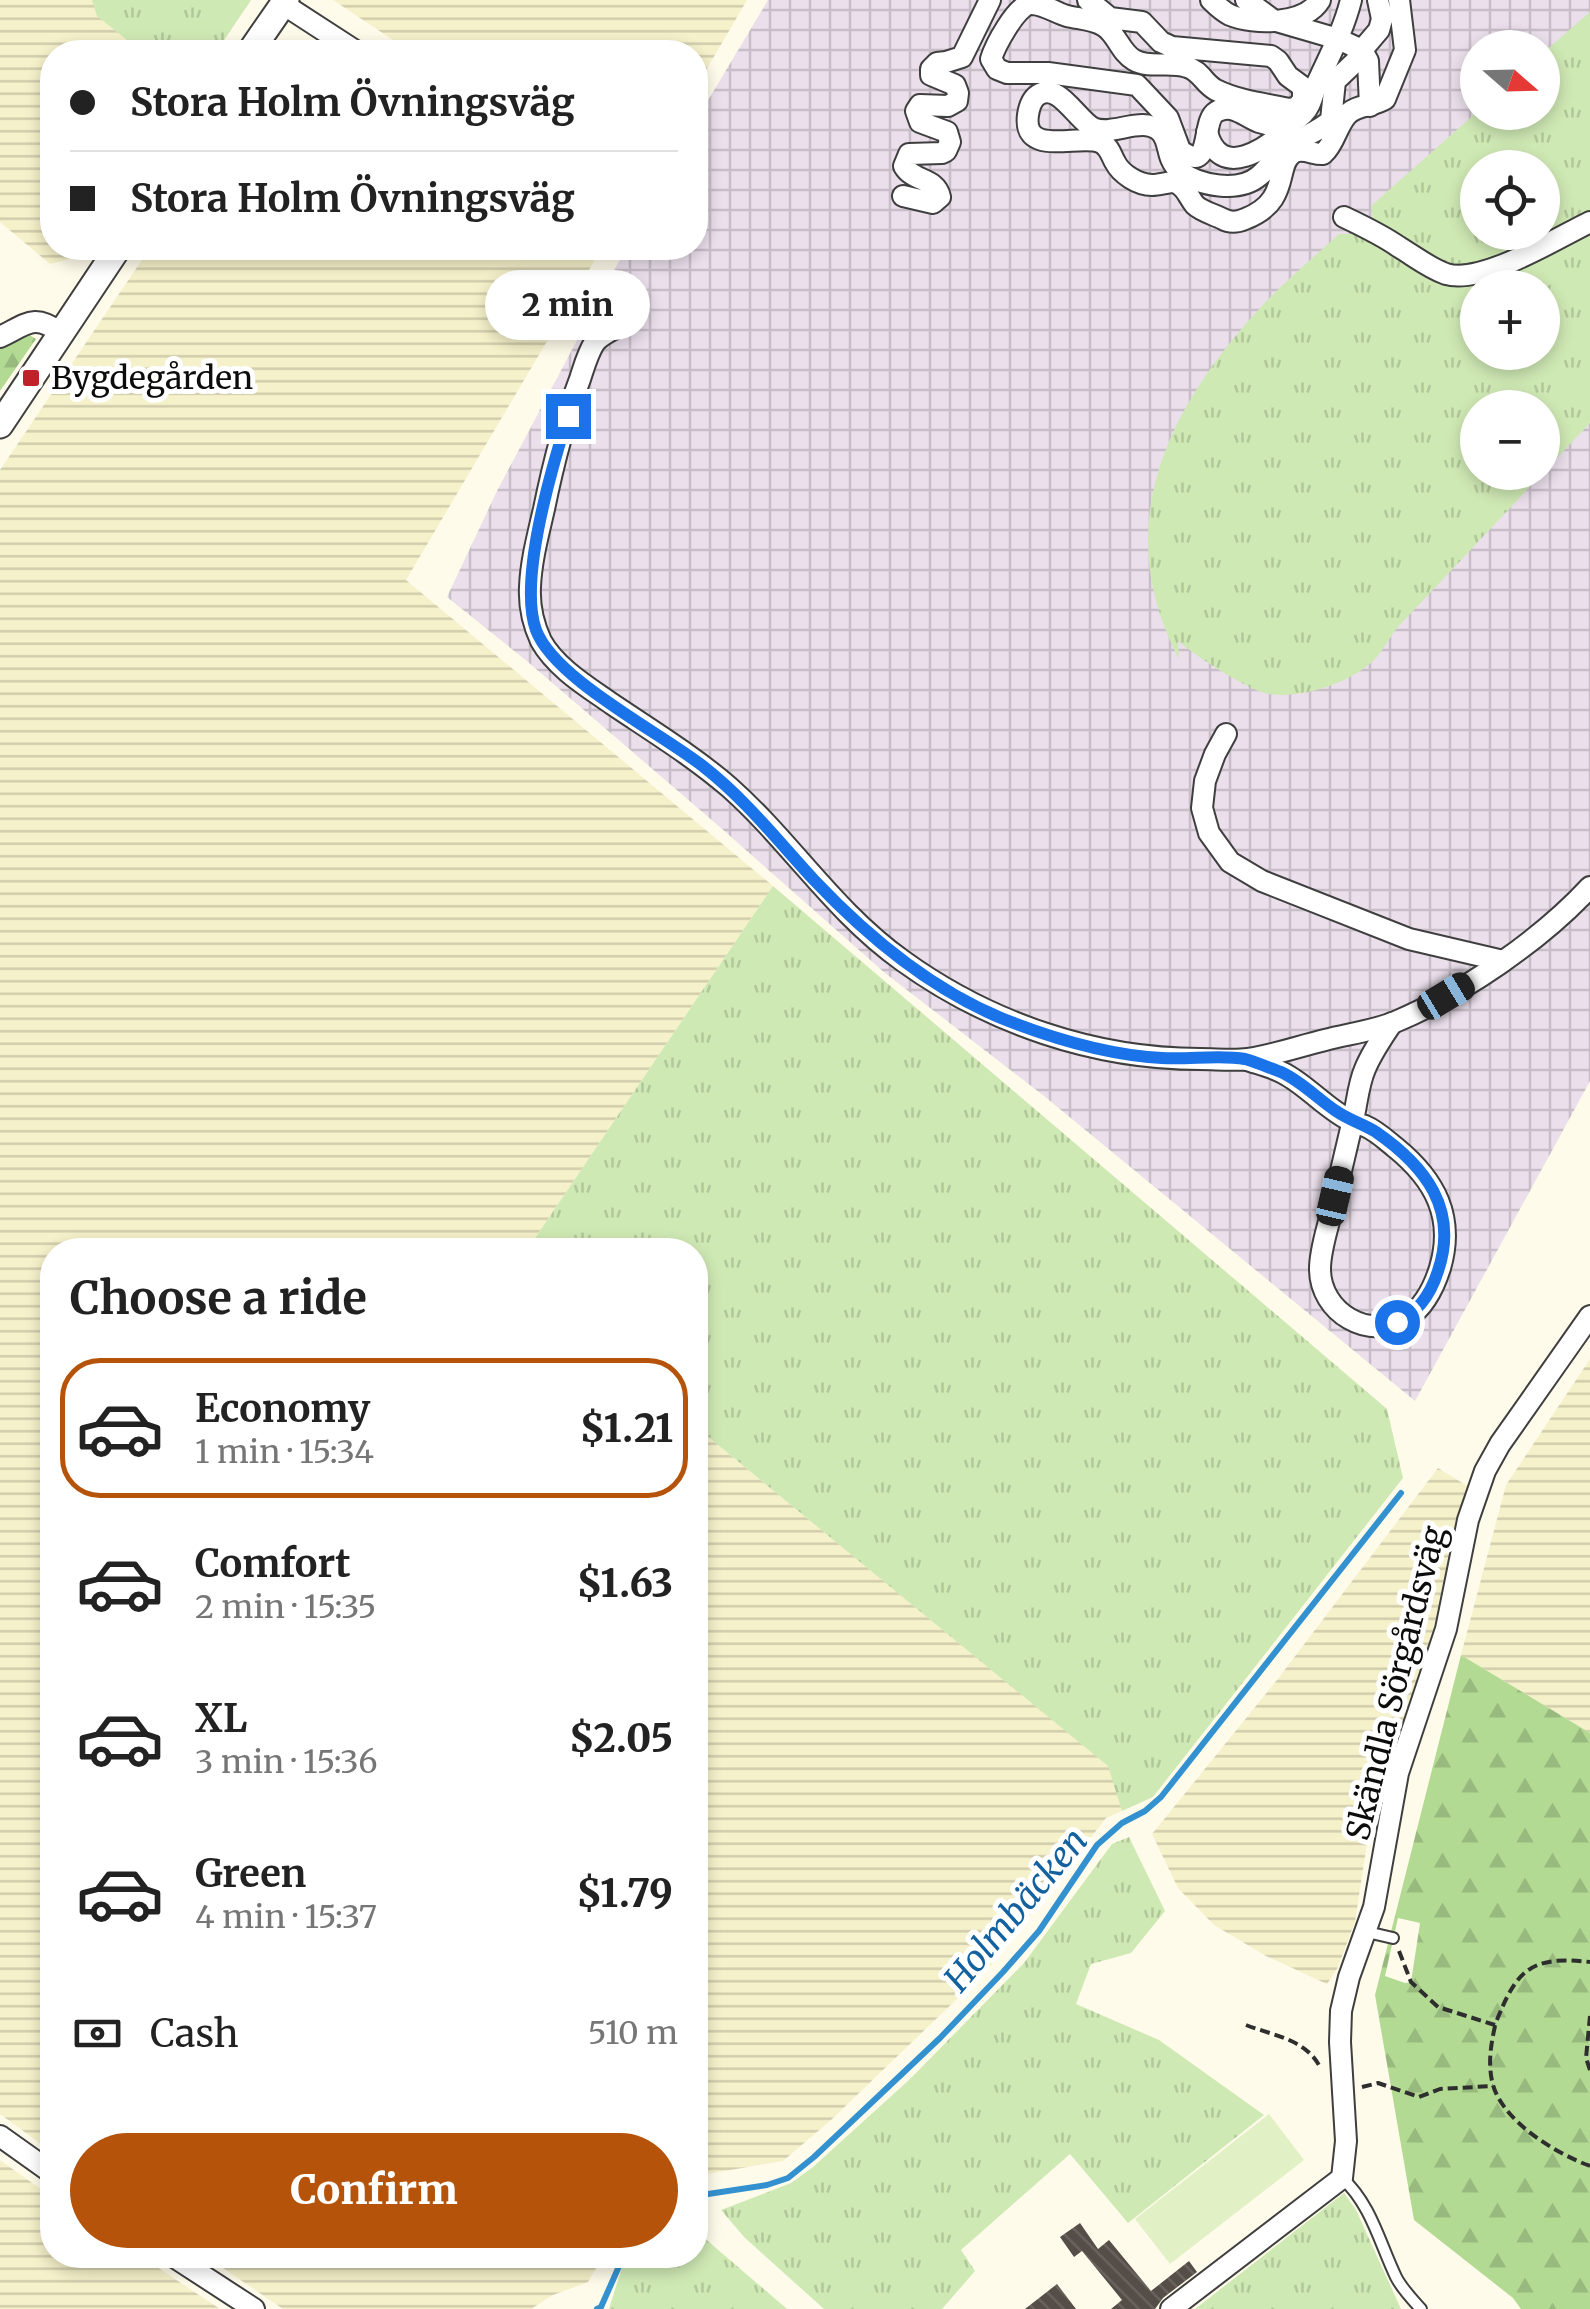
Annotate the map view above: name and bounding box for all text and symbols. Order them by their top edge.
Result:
north arrow [1460,30,1560,130]
map controls [1460,30,1560,490]
text: Stora Holm Övningsväg [130,79,575,126]
button: locate [1460,150,1560,250]
text: Stora Holm Övningsväg [130,175,575,222]
button: + [1460,270,1560,370]
callout: 2 min [486,271,650,341]
text: 2 min [522,285,613,325]
place label: Bygdegården [51,358,253,398]
marker: Bygdegården [20,367,42,389]
button: − [1460,390,1560,490]
route end [546,394,591,439]
car [1413,968,1479,1024]
car [1314,1163,1356,1229]
text: Choose a ride [70,1270,367,1326]
route start [1375,1300,1420,1345]
icon: car [75,1383,165,1473]
text: Economy [195,1385,370,1432]
text: $1.21 [580,1405,673,1452]
text: 1 min · 15:34 [195,1432,374,1472]
street label: Skändla Sörgårdsväg [1338,1522,1454,1844]
icon: car [75,1538,165,1628]
text: Comfort [195,1540,351,1587]
text: $1.63 [577,1560,673,1607]
text: 2 min · 15:35 [195,1587,376,1627]
icon: car [75,1693,165,1783]
text: XL [195,1695,247,1742]
text: $2.05 [569,1715,673,1762]
text: 3 min · 15:36 [195,1742,378,1782]
water label: Holmbäcken [934,1819,1097,2001]
icon: car [75,1848,165,1938]
text: Green [195,1850,306,1897]
text: $1.79 [576,1870,673,1917]
text: 4 min · 15:37 [195,1897,377,1937]
icon: cash [70,2006,125,2061]
text: Cash [150,2010,239,2057]
text: 510 m [588,2013,678,2053]
button: Confirm [70,2133,678,2248]

